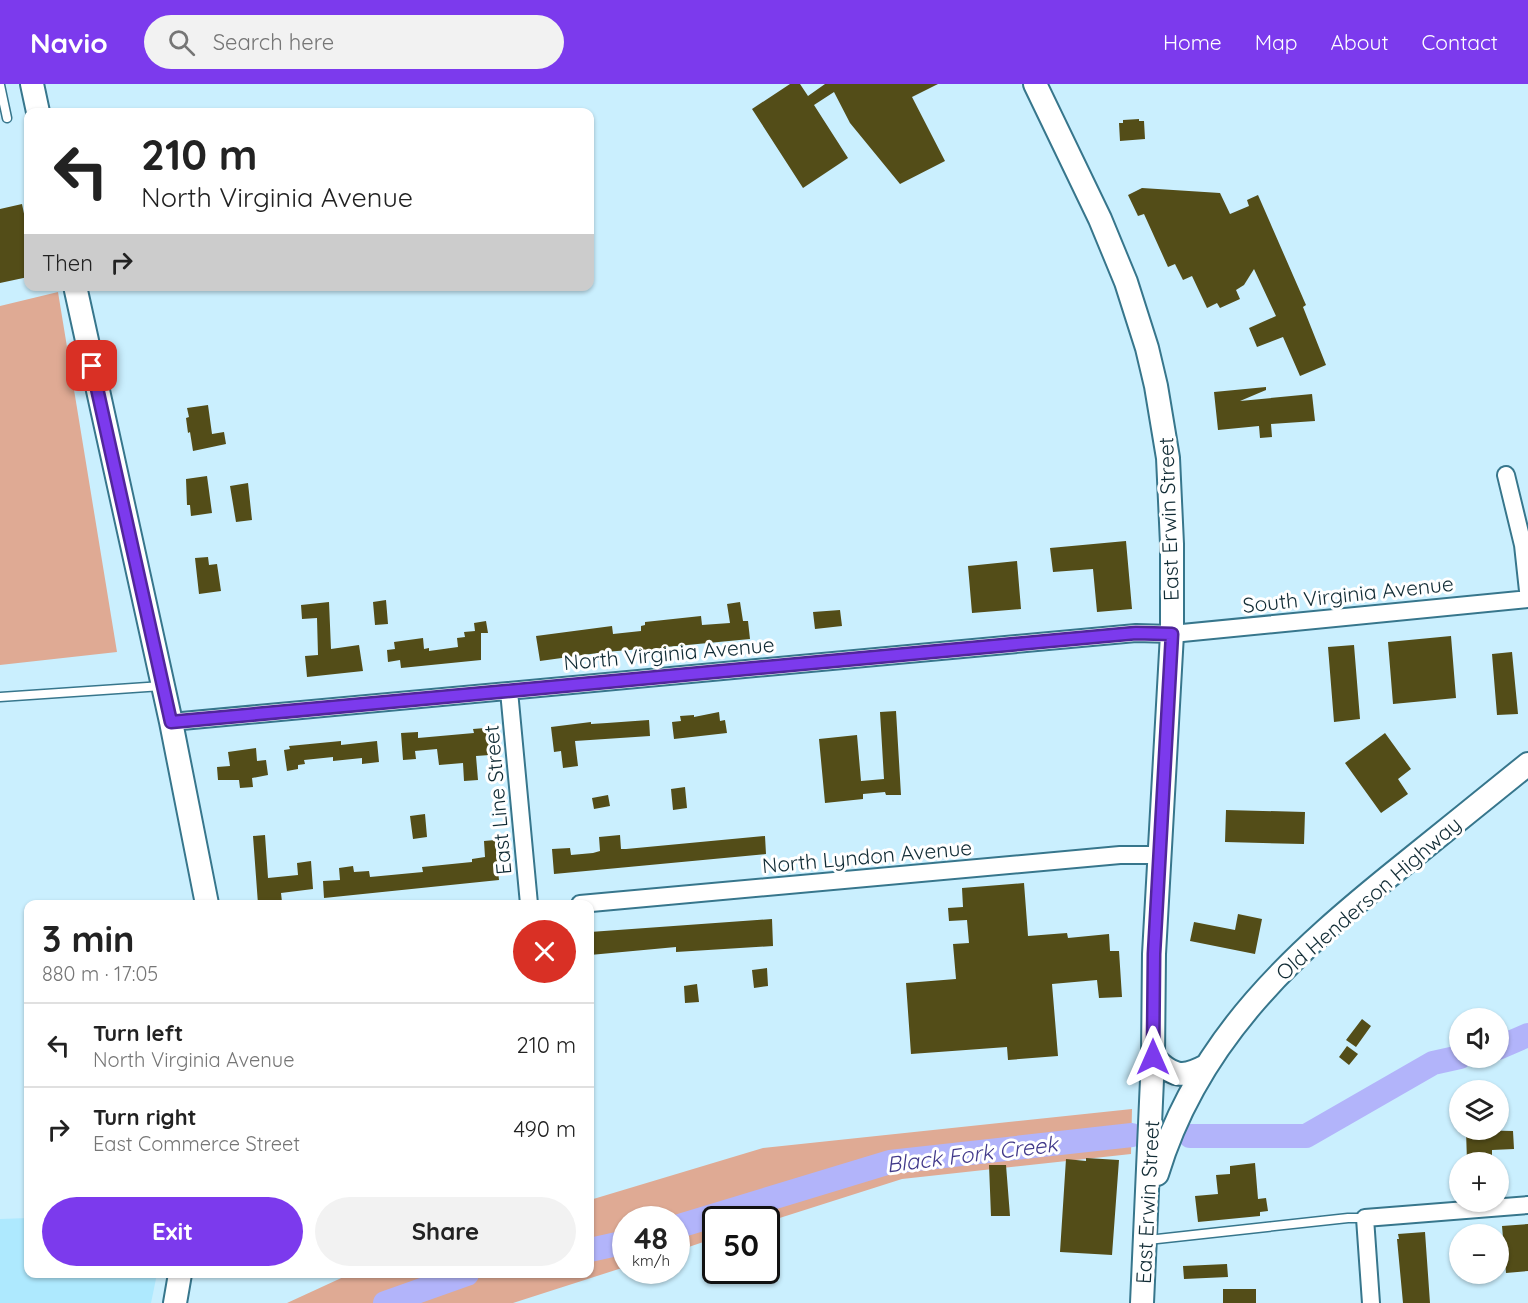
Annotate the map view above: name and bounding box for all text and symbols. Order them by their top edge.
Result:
search box [144,15,564,69]
text: Navio [30,25,108,60]
icon: search [165,26,198,59]
text: Search here [213,28,334,56]
text: Home [1163,29,1222,55]
text: Map [1255,29,1298,55]
text: About [1331,29,1389,55]
text: Contact [1422,29,1498,55]
text: 210 m [141,128,258,181]
icon: left [42,132,120,210]
text: North Virginia Avenue [141,180,413,214]
icon: right [105,246,138,279]
text: Then [42,249,93,277]
pin [66,340,117,391]
icon: arrive [75,349,108,382]
street label: East Erwin Street [1152,437,1184,601]
street label: South Virginia Avenue [1241,570,1455,618]
street label: North Virginia Avenue [562,631,776,675]
street label: East Line Street [478,724,516,876]
street label: Old Henderson Highway [1270,811,1466,985]
street label: North Lyndon Avenue [761,834,973,878]
text: 3 min [42,916,135,961]
button: close [513,920,576,983]
text: 880 m · 17:05 [42,961,158,986]
map controls [1449,1008,1509,1284]
button: sound [1449,1008,1509,1068]
text: Turn left [93,1019,183,1047]
position arrow [1121,1025,1185,1089]
icon: left [42,1029,75,1062]
text: 210 m [517,1031,576,1059]
text: North Virginia Avenue [93,1047,295,1072]
button: layers [1449,1080,1509,1140]
text: Turn right [93,1103,197,1131]
icon: right [42,1113,75,1146]
text: 490 m [513,1115,576,1143]
street label: East Erwin Street [1130,1119,1164,1285]
water label: Black Fork Creek [885,1129,1062,1178]
text: East Commerce Street [93,1131,300,1156]
button: + [1449,1152,1509,1212]
button: Exit [42,1197,303,1266]
button: Share [315,1197,576,1266]
speed limit sign: 50 [702,1206,780,1284]
text: 48 [634,1219,668,1257]
button: − [1449,1224,1509,1284]
text: km/h [632,1251,670,1270]

